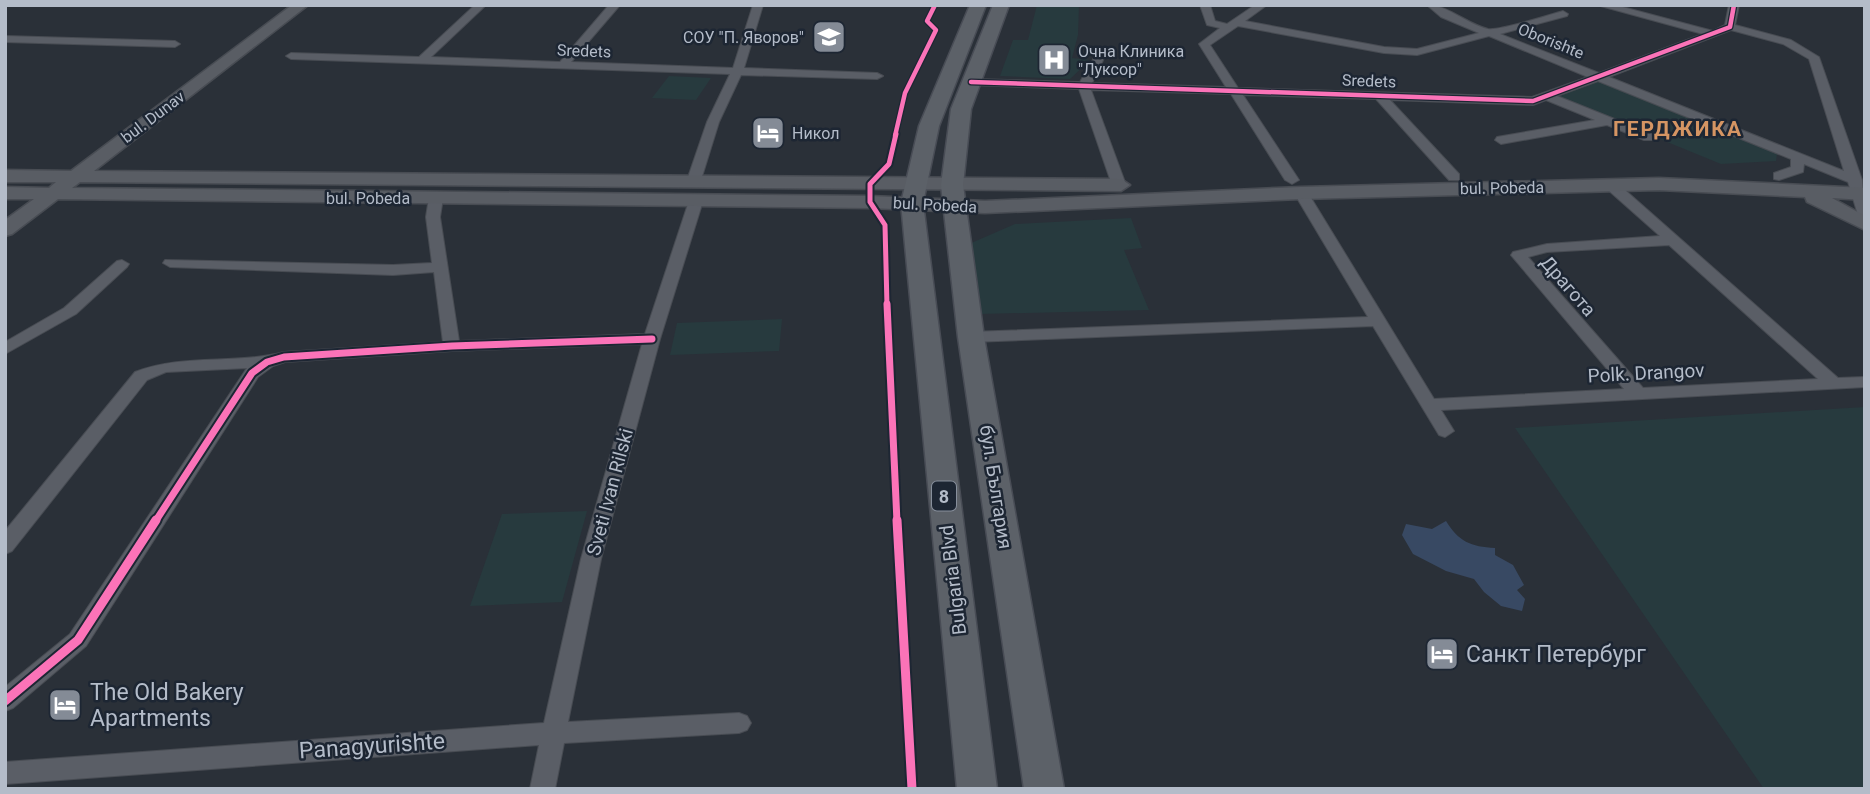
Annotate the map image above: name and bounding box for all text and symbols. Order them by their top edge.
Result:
school or university icon: СОУ "П. Яворов" [810,18,848,56]
street label: Oborishte [1515,19,1587,63]
place label: СОУ "П. Яворов" [683,28,804,47]
street label: Sredets [557,41,611,61]
hospital icon: Очна Клиника "Луксор" [1035,41,1073,79]
place label: Очна Клиника "Луксор" [1078,42,1184,79]
street label: Sredets [1342,71,1396,91]
street label: bul. Dunav [118,87,189,147]
hotel icon: Никол [749,114,787,152]
district label: ГЕРДЖИКА [1613,117,1743,141]
place label: Никол [792,124,839,143]
street label: bul. Pobeda [1460,178,1544,198]
street label: bul. Pobeda [326,189,410,208]
street label: bul. Pobeda [892,193,978,217]
street label: Драгота [1535,251,1601,321]
street label: Polk. Drangov [1587,358,1705,388]
street label: бул. България [975,423,1017,551]
street label: Sveti Ivan Rilski [582,426,638,558]
road number: 8 [932,482,956,510]
street label: Bulgaria Blvd [935,524,971,636]
hotel icon: Санкт Петербург [1423,635,1461,673]
place label: Санкт Петербург [1466,641,1646,668]
place label: The Old Bakery Apartments [90,679,244,732]
hotel icon: The Old Bakery Apartments [46,686,84,724]
street label: Panagyurishte [298,727,446,765]

